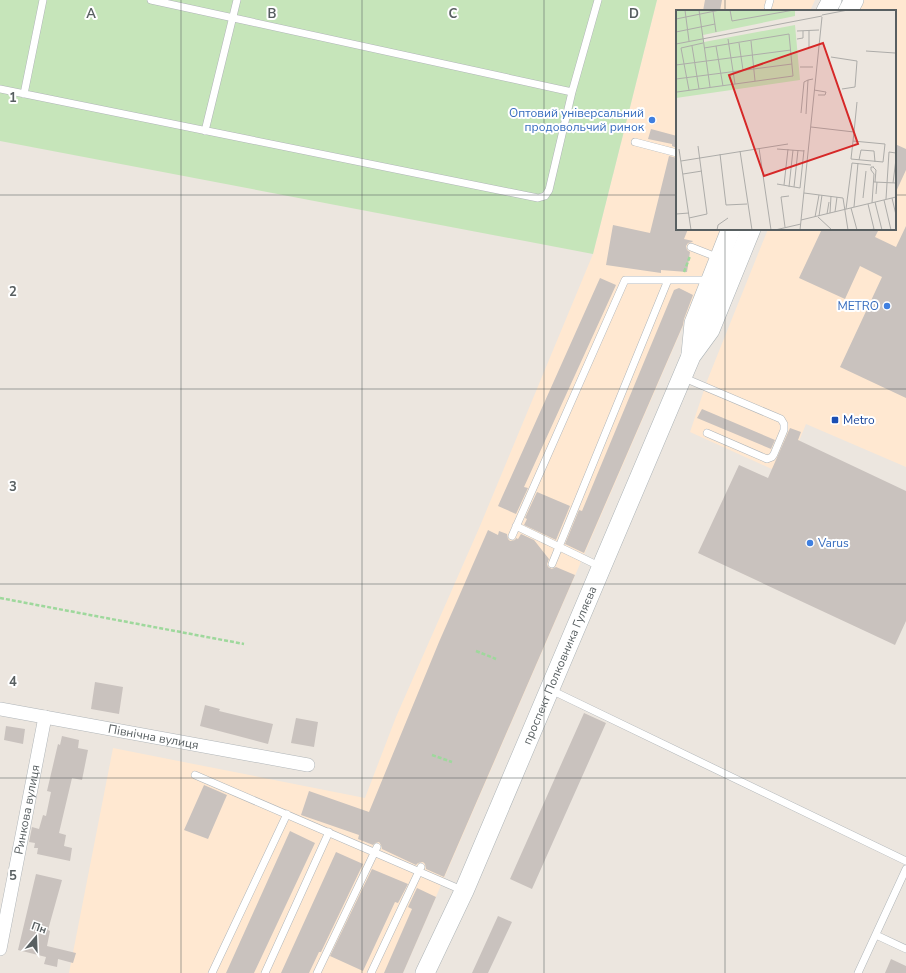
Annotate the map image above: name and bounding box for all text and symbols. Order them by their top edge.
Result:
text: A [86,5,96,23]
text: B [268,5,277,23]
text: C [449,5,458,23]
text: D [629,5,639,23]
inset map [676,10,896,230]
text: 1 [9,89,17,107]
place label: Оптовий універсальний продовольчий ринок [509,105,645,135]
marker: Оптовий універсальний продовольчий ринок [647,115,657,125]
text: 2 [9,283,17,301]
place label: METRO [838,298,879,314]
marker: METRO [882,301,892,311]
place label: Metro [843,412,875,428]
marker: Metro [830,415,840,425]
text: 3 [9,478,17,496]
place label: Varus [817,535,849,551]
marker: Varus [805,538,815,548]
street label: проспект Полковника Гуляєва [519,584,601,747]
text: 4 [9,673,17,691]
street label: Північна вулиця [107,721,200,753]
street label: Ринкова вулиця [11,763,44,856]
text: 5 [9,867,17,885]
north arrow [16,917,56,957]
text: Пн [30,918,49,938]

